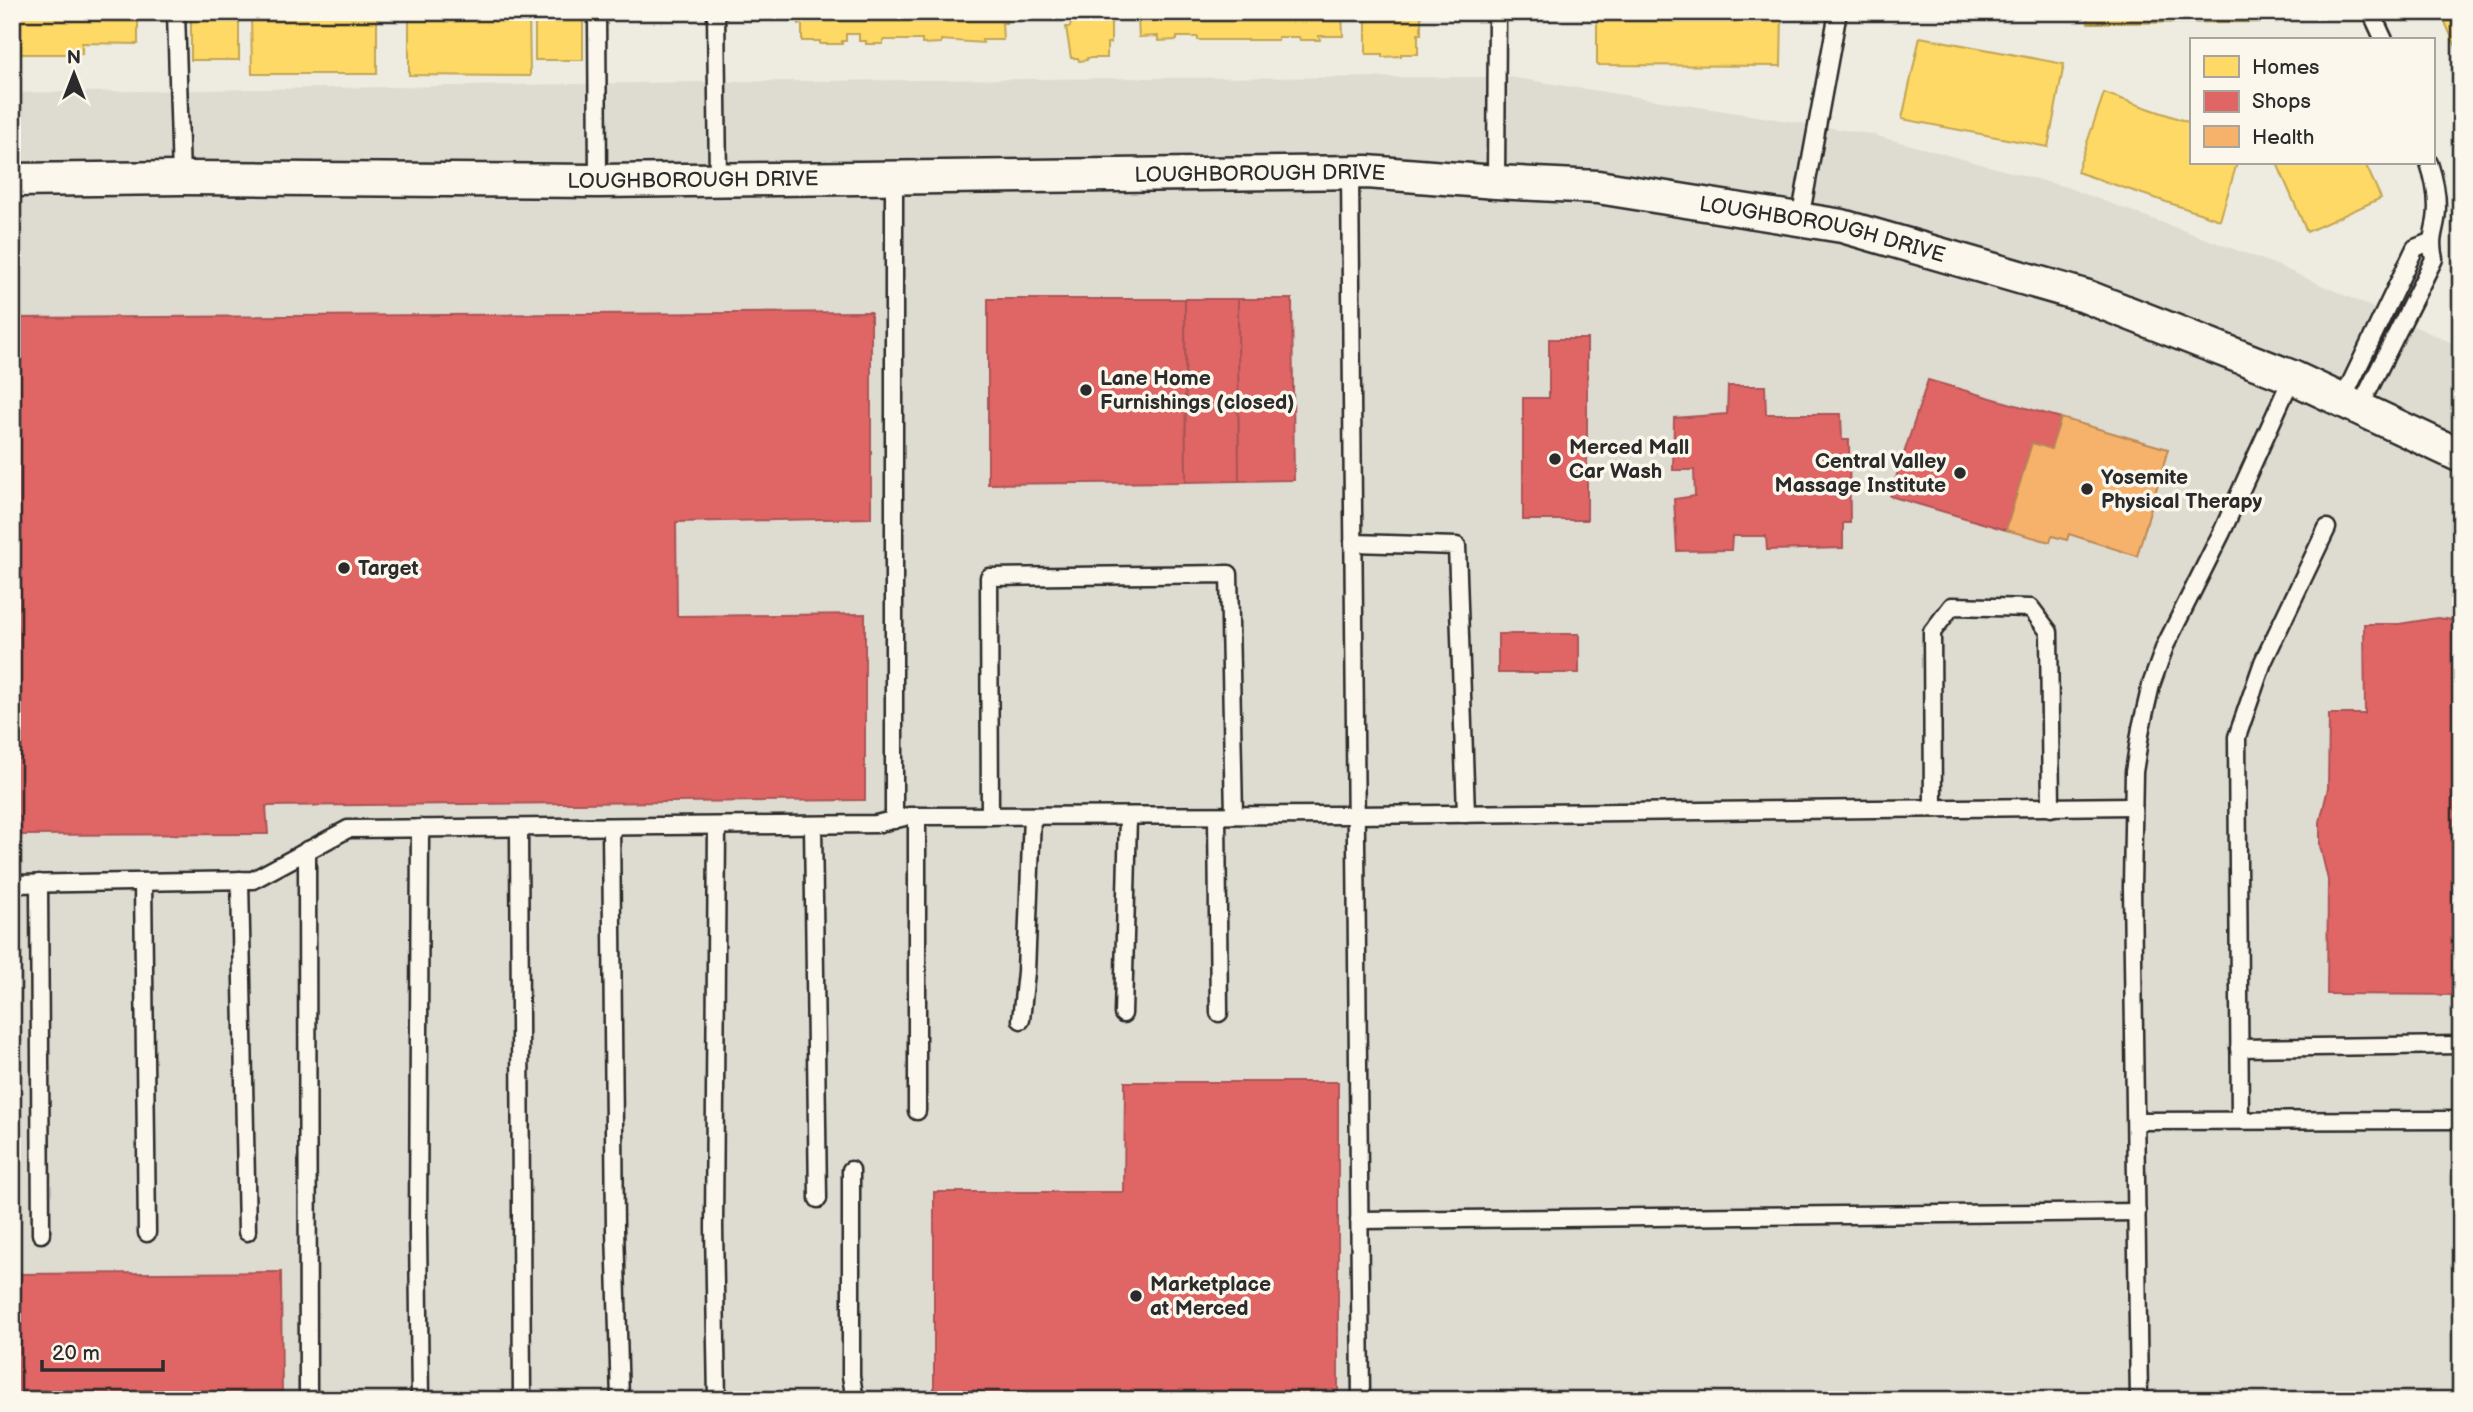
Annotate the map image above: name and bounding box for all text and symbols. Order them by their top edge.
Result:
north arrow [38,38,108,108]
legend [2190,38,2434,164]
text: N [67,47,81,70]
text: Homes [2252,55,2320,80]
text: Shops [2252,89,2311,114]
text: Health [2252,125,2314,150]
street label: LOUGHBOROUGH DRIVE [1134,159,1386,187]
street label: LOUGHBOROUGH DRIVE [567,166,819,194]
street label: LOUGHBOROUGH DRIVE [1698,191,1948,268]
place label: Lane Home Furnishings (closed) [1100,366,1294,415]
marker: Lane Home Furnishings (closed) [1078,382,1094,398]
place label: Merced Mall Car Wash [1569,435,1689,484]
place label: Central Valley Massage Institute [1775,449,1946,498]
marker: Merced Mall Car Wash [1547,451,1563,467]
marker: Central Valley Massage Institute [1952,465,1968,481]
place label: Yosemite Physical Therapy [2101,465,2263,514]
marker: Yosemite Physical Therapy [2079,481,2095,497]
place label: Target [358,556,419,581]
marker: Target [336,560,352,576]
place label: Marketplace at Merced [1150,1272,1271,1321]
marker: Marketplace at Merced [1128,1288,1144,1304]
scale bar [42,1328,163,1372]
text: 20 m [52,1341,100,1366]

